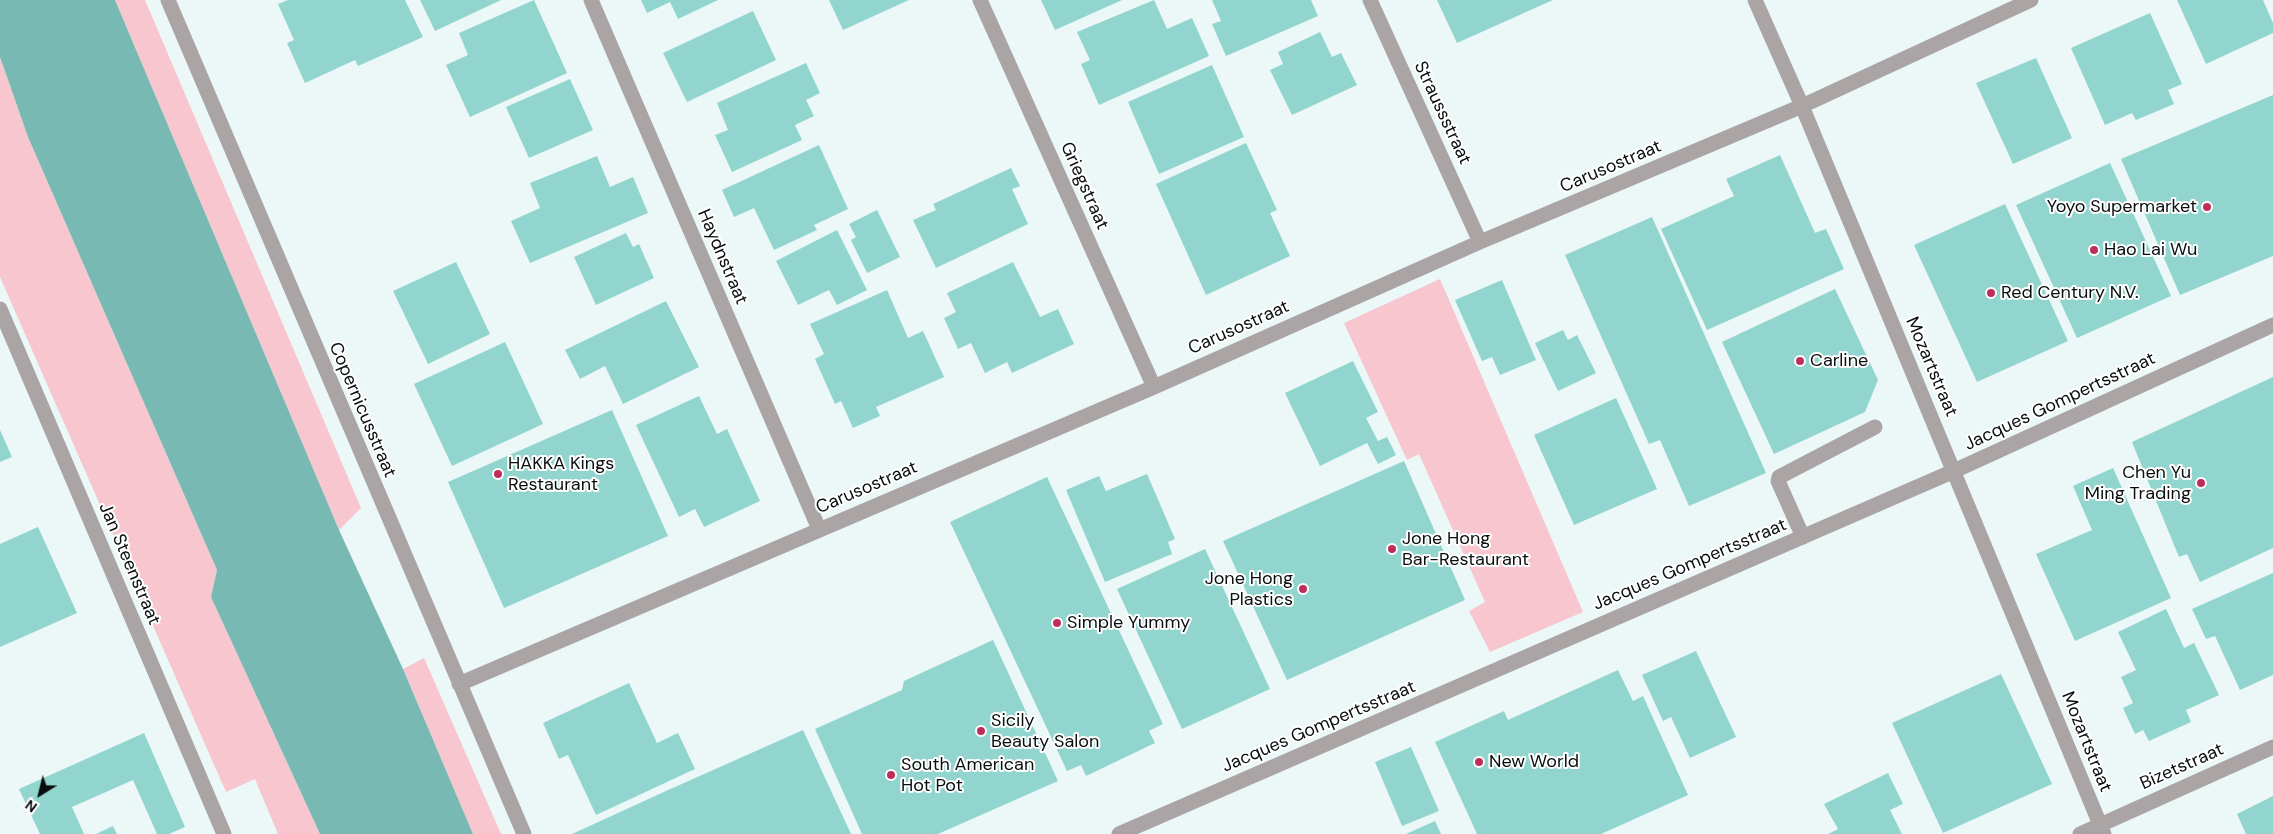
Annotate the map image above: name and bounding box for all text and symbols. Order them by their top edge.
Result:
street label: Straussstraat [1409,58,1475,168]
street label: Carusostraat [1557,136,1665,198]
street label: Griegstraat [1055,139,1113,233]
place label: Yoyo Supermarket [2047,196,2197,218]
marker: Yoyo Supermarket [2201,201,2213,213]
street label: Haydnstraat [692,206,752,308]
place label: Hao Lai Wu [2104,239,2197,261]
marker: Hao Lai Wu [2088,244,2100,256]
place label: Red Century N.V. [2001,282,2138,304]
marker: Red Century N.V. [1985,287,1997,299]
street label: Carusostraat [1185,296,1293,360]
street label: Mozartstraat [1900,314,1962,420]
street label: Copernicusstraat [324,339,400,481]
street label: Jacques Gompertsstraat [1961,348,2159,456]
place label: Carline [1810,350,1868,372]
marker: Carline [1794,355,1806,367]
place label: HAKKA Kings Restaurant [508,453,614,496]
street label: Carusostraat [813,457,921,519]
place label: Chen Yu Ming Trading [2085,462,2191,504]
marker: HAKKA Kings Restaurant [492,468,504,480]
marker: Chen Yu Ming Trading [2195,477,2207,489]
street label: Jan Steenstraat [94,500,164,628]
street label: Jacques Gompertsstraat [1590,514,1790,616]
place label: Jone Hong Bar-Restaurant [1402,528,1529,570]
marker: Jone Hong Bar-Restaurant [1386,543,1398,555]
place label: Jone Hong Plastics [1205,568,1293,610]
marker: Jone Hong Plastics [1297,583,1309,595]
place label: Simple Yummy [1067,612,1190,634]
marker: Simple Yummy [1051,617,1063,629]
street label: Jacques Gompertsstraat [1219,676,1419,778]
street label: Mozartstraat [2056,689,2116,795]
place label: Sicily Beauty Salon [991,710,1099,752]
marker: Sicily Beauty Salon [975,725,987,737]
street label: Bizetstraat [2137,739,2227,795]
place label: New World [1489,751,1579,773]
place label: South American Hot Pot [901,754,1034,796]
marker: New World [1473,756,1485,768]
north arrow [15,769,65,819]
marker: South American Hot Pot [885,769,897,781]
text: N [22,796,41,816]

